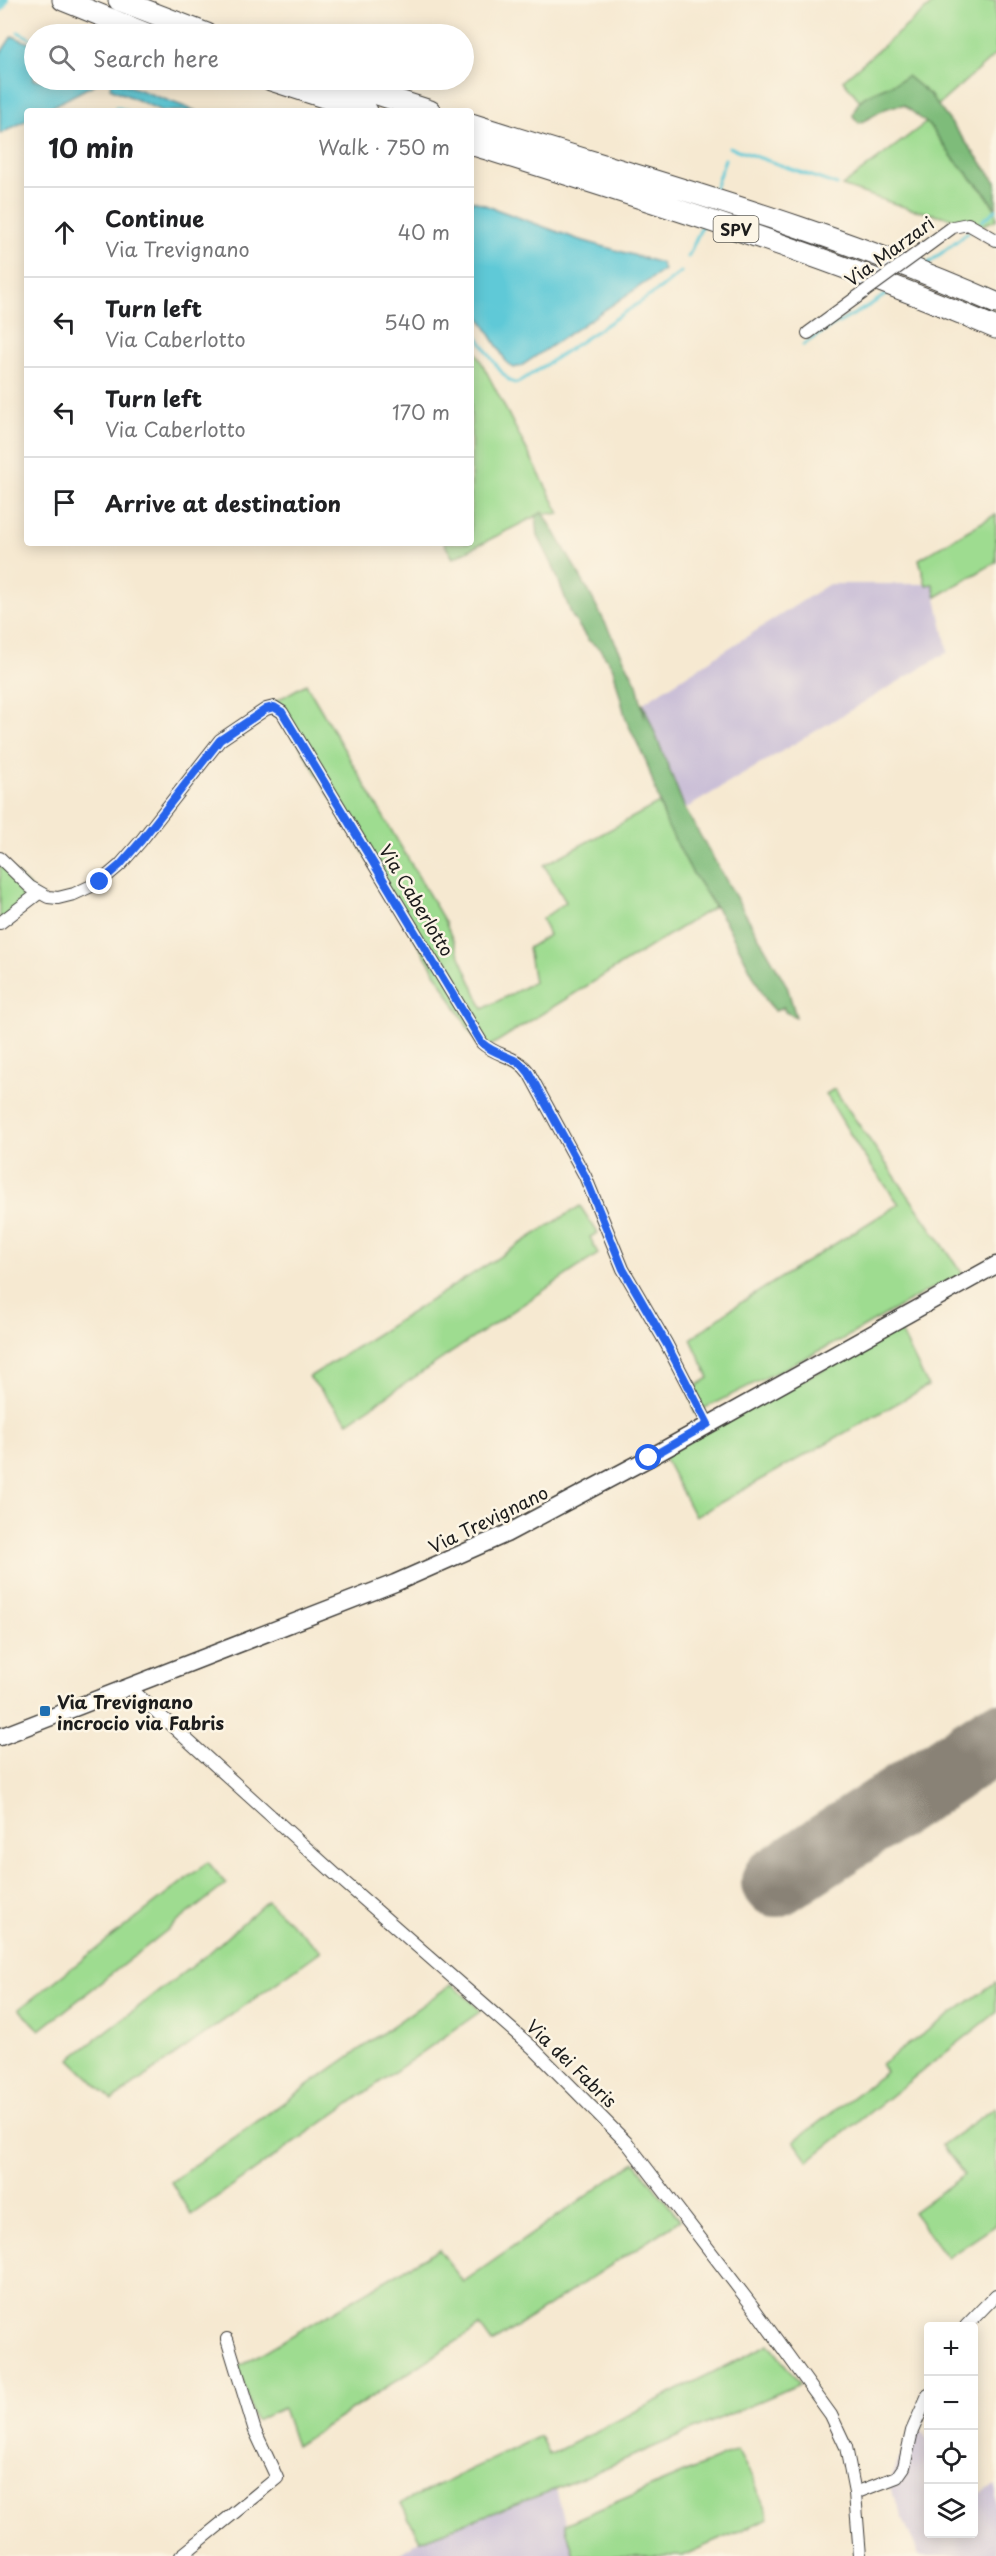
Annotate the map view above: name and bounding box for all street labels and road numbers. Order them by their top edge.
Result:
street label: Via Marzari [839,209,939,293]
road number: SPV [714,216,758,242]
street label: Via Caberlotto [373,839,461,961]
street label: Via Trevignano [424,1478,552,1560]
street label: Via dei Fabris [521,2013,623,2113]

